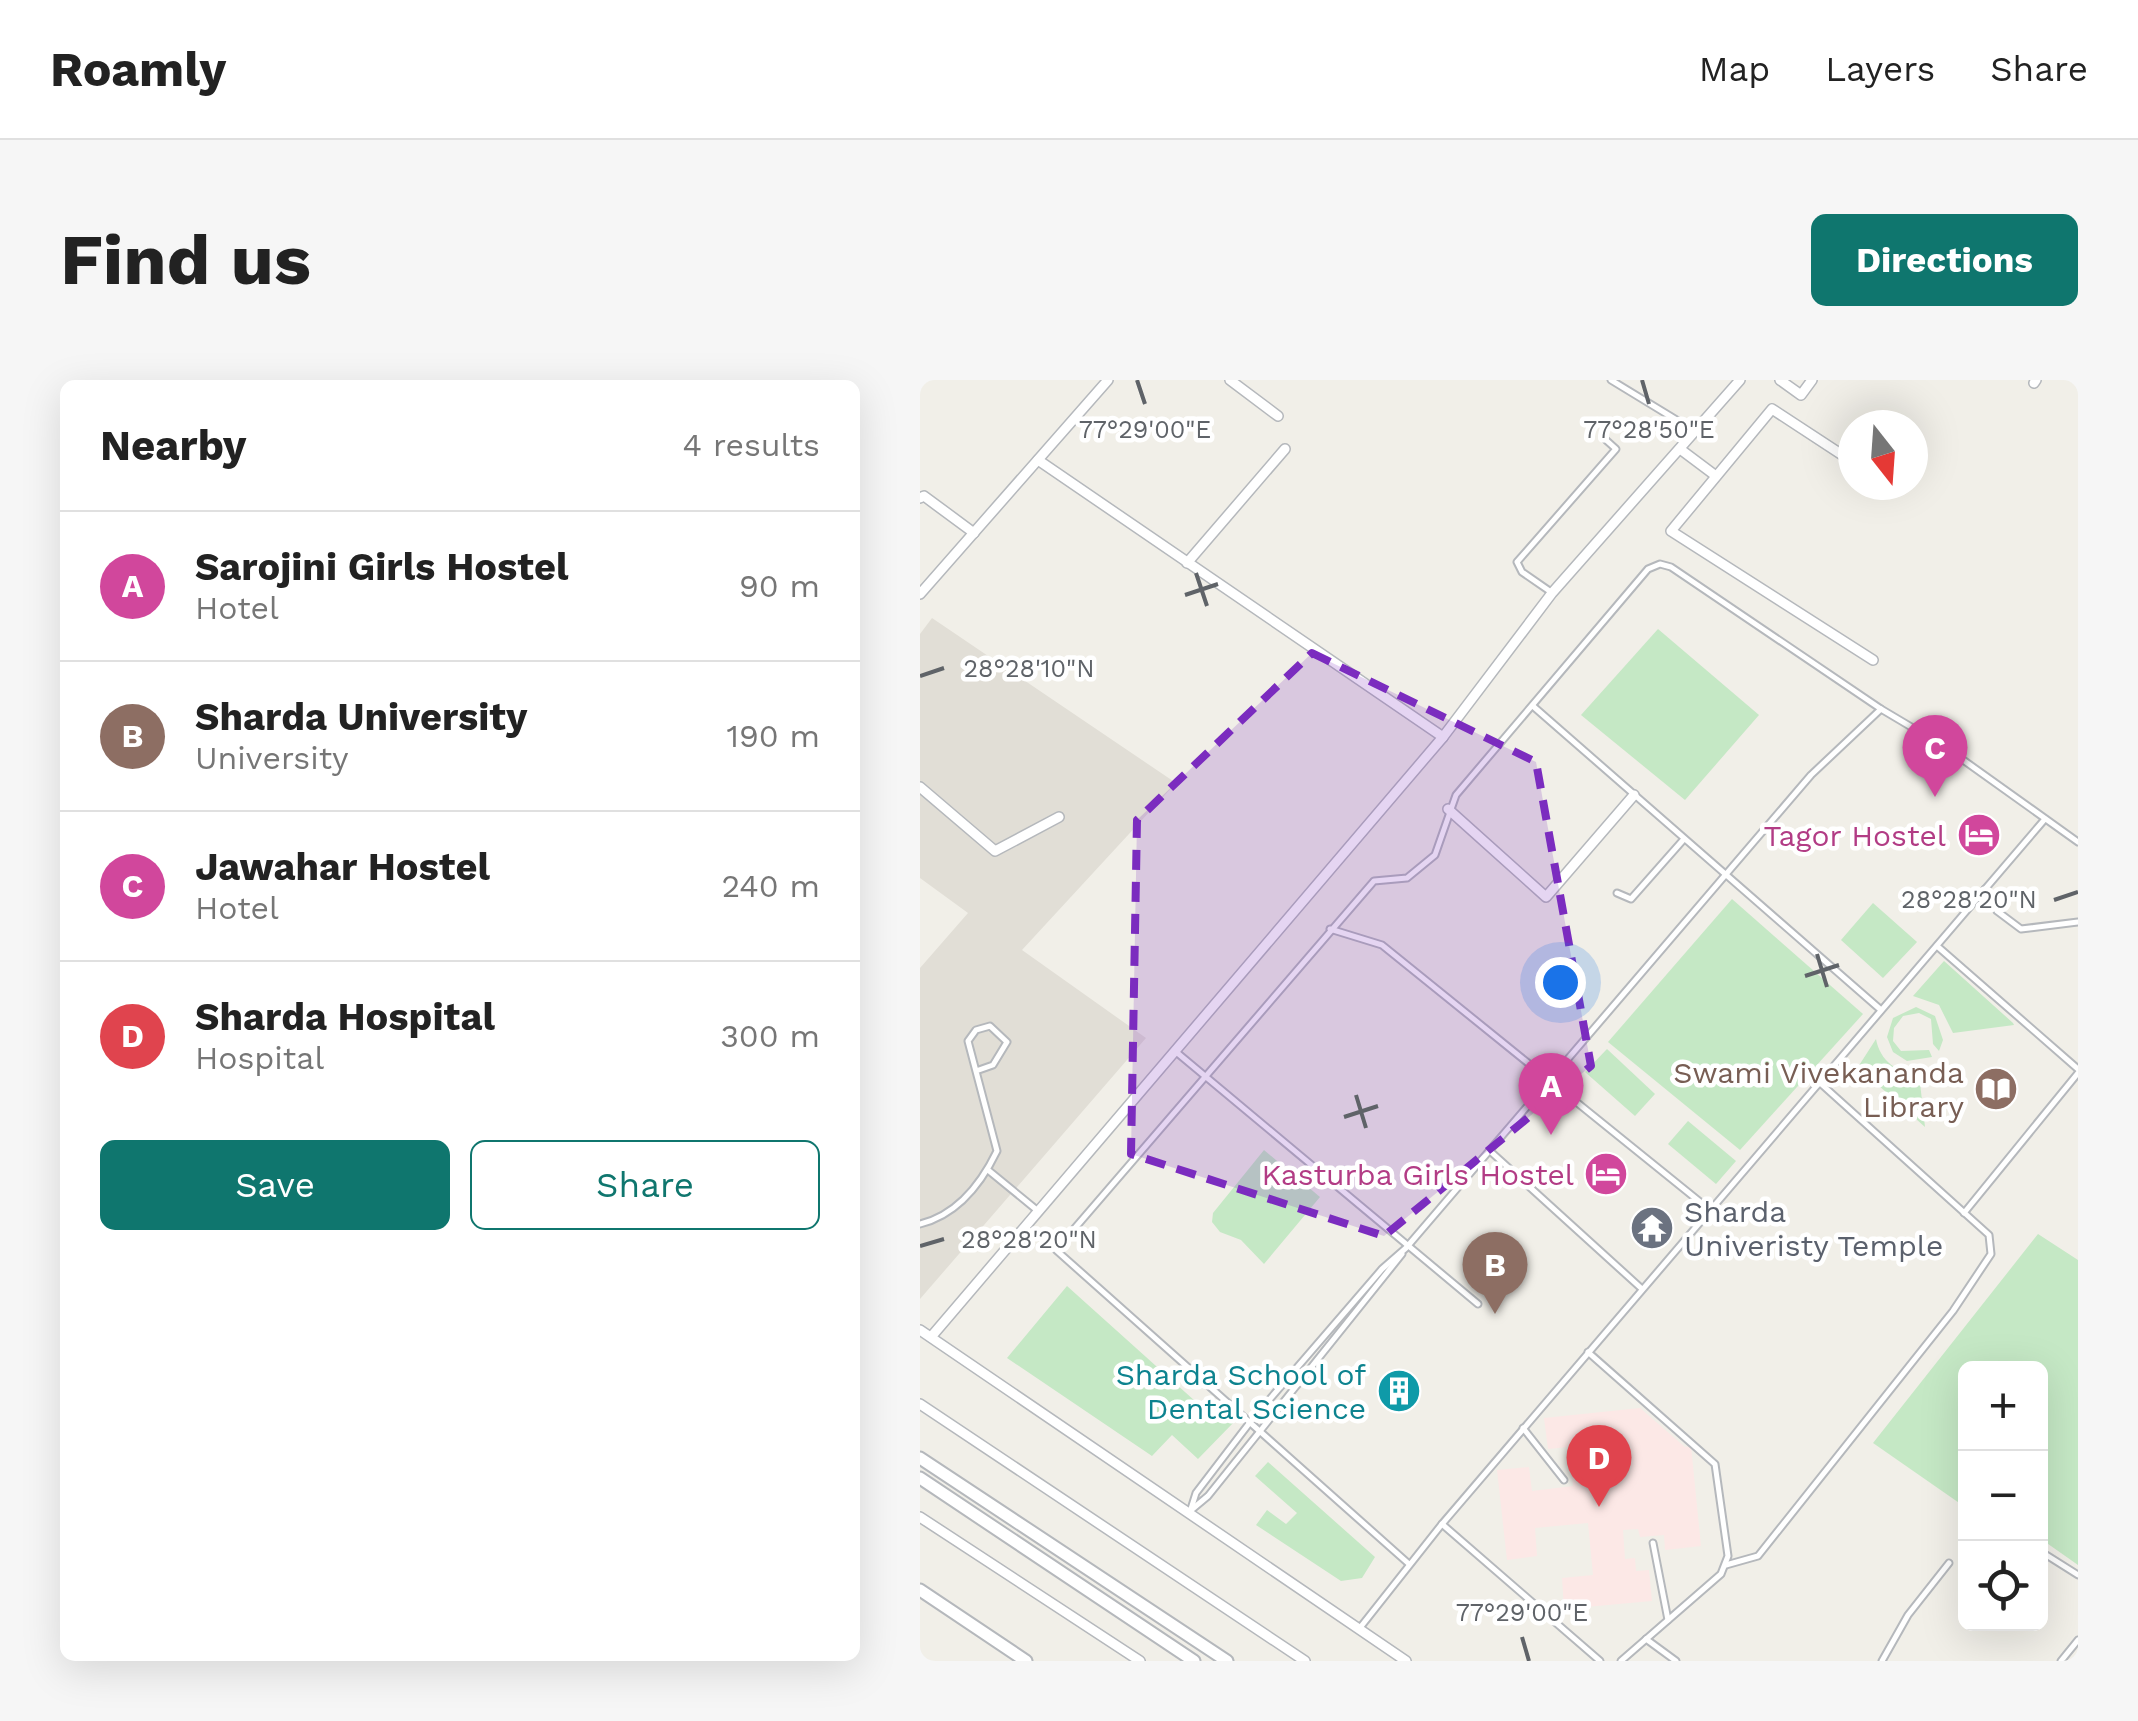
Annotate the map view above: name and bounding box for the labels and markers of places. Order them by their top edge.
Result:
pin: C [1902,714,1968,797]
hotel icon: Tagor Hostel [1956,812,2002,858]
place label: Tagor Hostel [1764,818,1946,853]
pin: A [1518,1052,1584,1135]
place label: Swami Vivekananda Library [1673,1055,1965,1124]
library icon: Swami Vivekananda Library [1973,1066,2019,1112]
hotel icon: Kasturba Girls Hostel [1583,1151,1629,1197]
place label: Kasturba Girls Hostel [1261,1157,1574,1192]
place label: Sharda Univeristy Temple [1684,1194,1943,1263]
temple icon: Sharda Univeristy Temple [1629,1205,1675,1251]
pin: B [1462,1232,1528,1314]
place label: Sharda School of Dental Science [1116,1357,1366,1426]
building icon: Sharda School of Dental Science [1376,1368,1422,1414]
pin: D [1566,1424,1632,1507]

